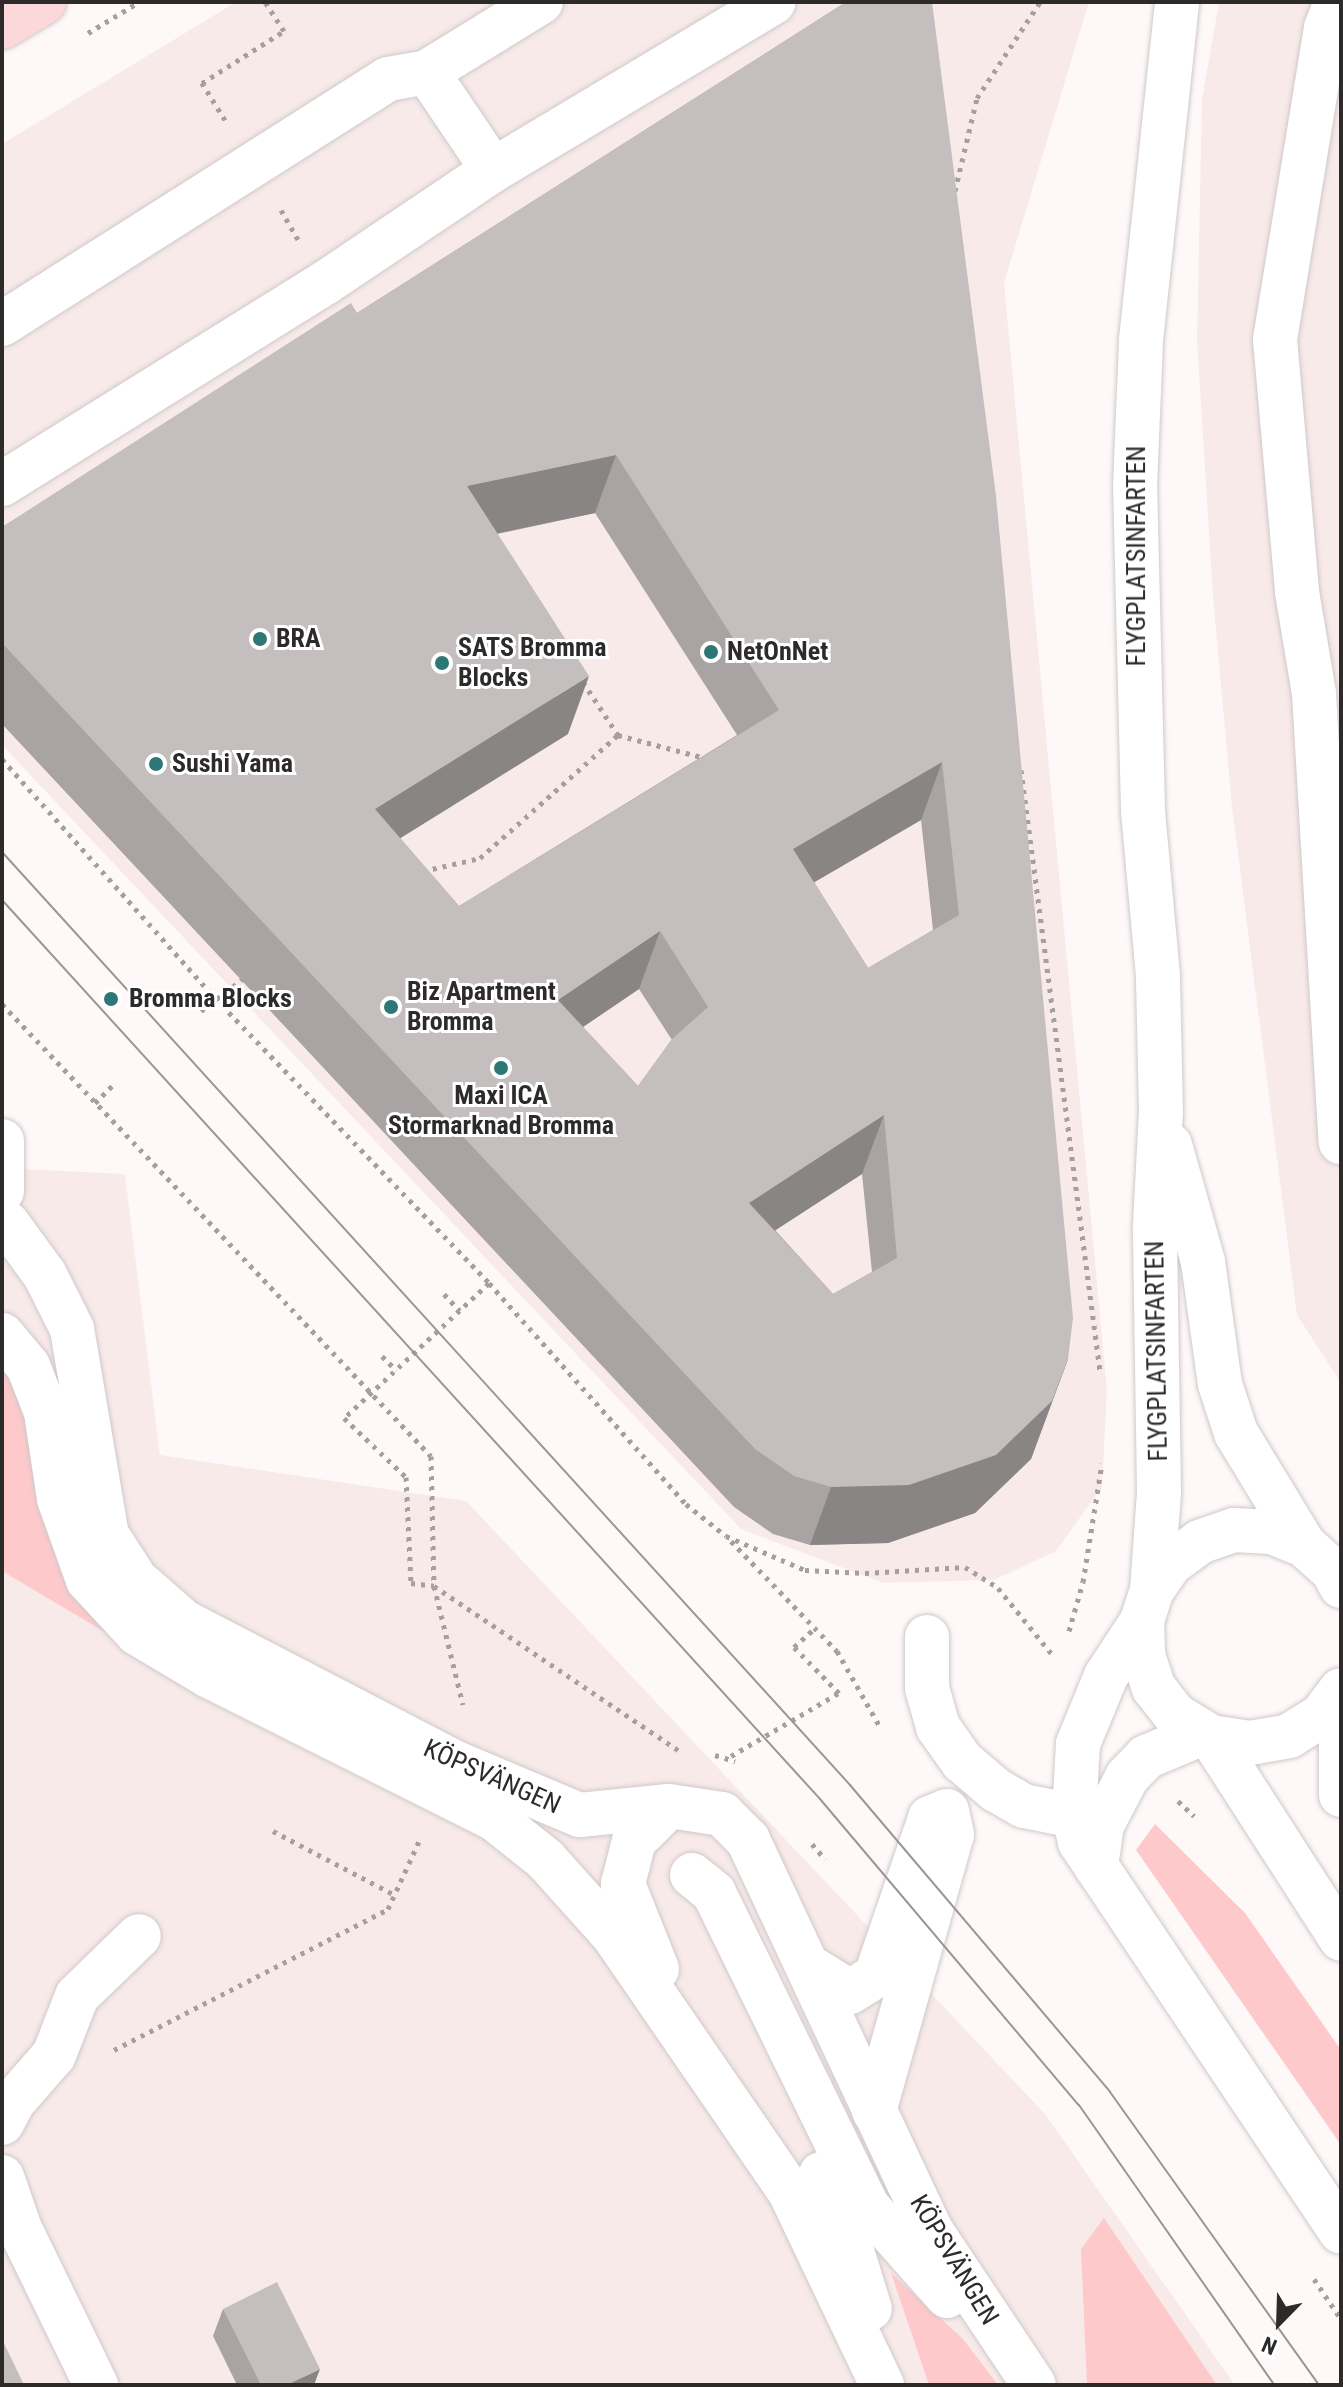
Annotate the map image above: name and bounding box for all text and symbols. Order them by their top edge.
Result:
street label: FLYGPLATSINFARTEN [1121,446,1153,666]
place label: BRA [276,623,320,655]
marker: BRA [251,630,269,648]
place label: SATS Bromma Blocks [458,632,606,694]
place label: NetOnNet [727,636,828,668]
marker: NetOnNet [702,643,720,661]
marker: SATS Bromma Blocks [433,654,451,672]
place label: Sushi Yama [172,748,293,780]
marker: Sushi Yama [147,755,165,773]
place label: Biz Apartment Bromma [407,976,556,1038]
place label: Bromma Blocks [129,983,292,1015]
marker: Bromma Blocks [100,988,122,1010]
marker: Biz Apartment Bromma [382,998,400,1016]
marker: Maxi ICA Stormarknad Bromma [492,1059,510,1077]
place label: Maxi ICA Stormarknad Bromma [388,1080,614,1142]
street label: FLYGPLATSINFARTEN [1139,1240,1175,1462]
street label: KÖPSVÄNGEN [419,1733,565,1821]
street label: KÖPSVÄNGEN [903,2189,1005,2331]
north arrow [1239,2283,1319,2363]
text: N [1258,2331,1281,2360]

